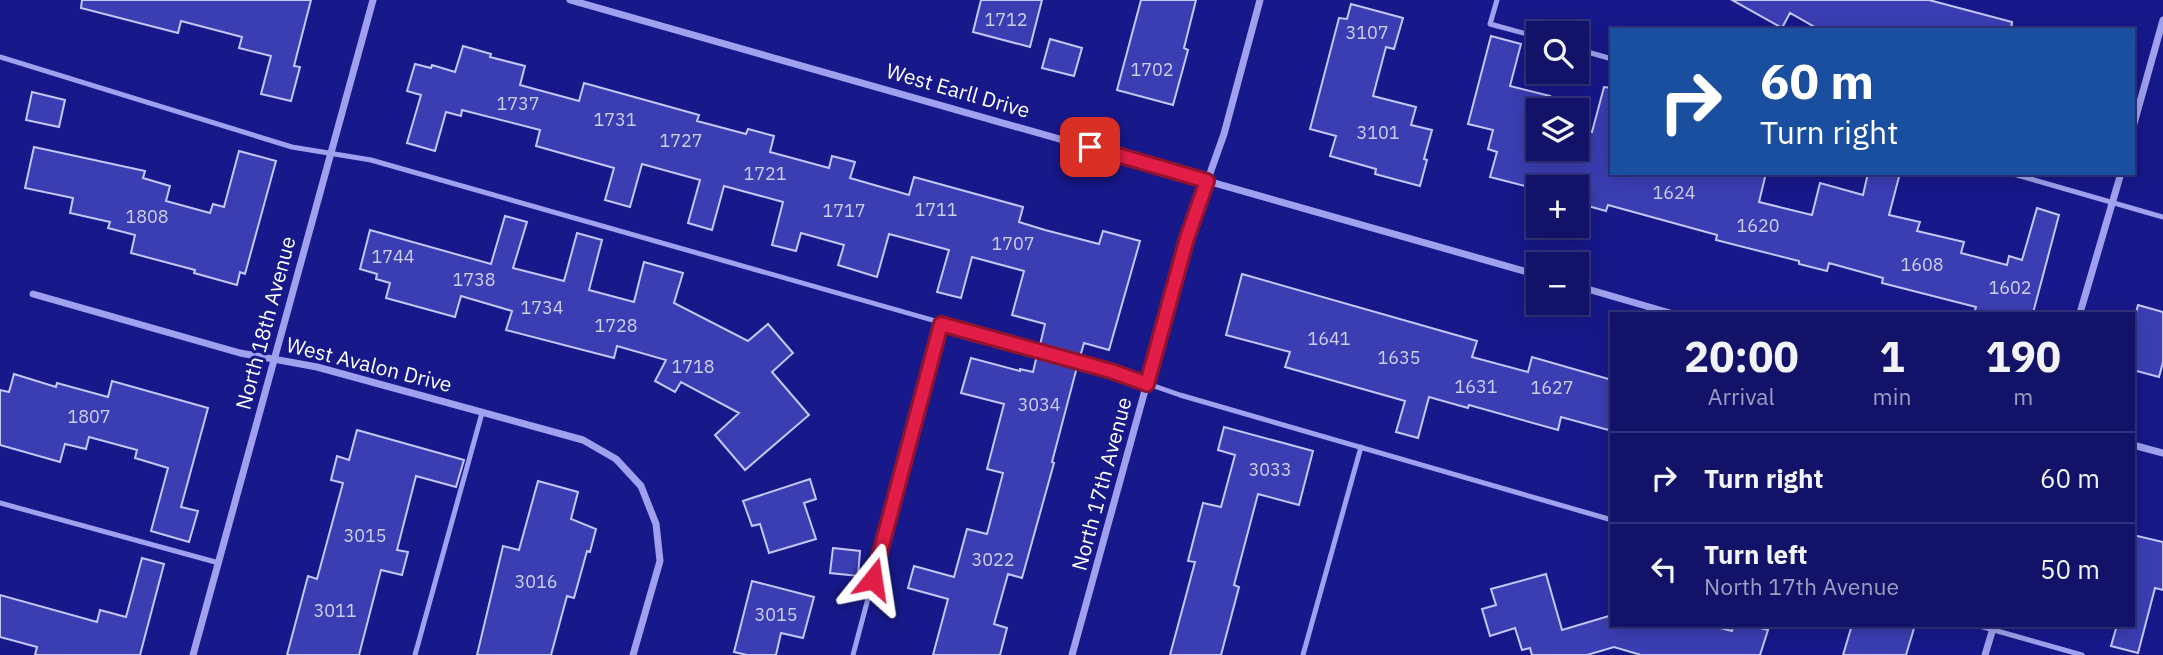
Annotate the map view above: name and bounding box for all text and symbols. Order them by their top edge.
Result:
house number: 1712 [984,8,1028,31]
house number: 3107 [1345,21,1389,44]
map controls [1526,21,1589,315]
button: search [1526,21,1589,84]
text: 60 m [1760,49,1874,112]
street label: West Earll Drive [883,56,1034,124]
icon: right [1645,56,1736,147]
house number: 1702 [1130,58,1174,81]
house number: 1737 [496,92,540,115]
button: layers [1526,98,1589,161]
house number: 1731 [593,108,637,131]
text: Turn right [1760,111,1898,153]
pin [1060,117,1120,177]
house number: 3101 [1356,121,1400,144]
icon: arrive [1071,128,1109,166]
house number: 1727 [659,129,703,152]
house number: 1721 [743,162,787,185]
button: + [1526,175,1589,238]
house number: 1624 [1652,181,1696,204]
house number: 1711 [914,198,958,221]
house number: 1717 [822,199,866,222]
house number: 1808 [125,205,169,228]
house number: 1620 [1736,214,1780,237]
house number: 1707 [991,232,1035,255]
street label: North 18th Avenue [228,233,302,412]
house number: 1744 [371,245,415,268]
button: − [1526,252,1589,315]
house number: 1608 [1900,253,1944,276]
house number: 1738 [452,268,496,291]
house number: 1602 [1988,276,2032,299]
house number: 1734 [520,296,564,319]
house number: 1728 [594,314,638,337]
house number: 1641 [1307,327,1351,350]
text: 20:00 [1684,329,1799,384]
text: 1 [1879,329,1905,384]
text: 190 [1985,329,2061,384]
street label: West Avalon Drive [283,330,455,398]
house number: 1635 [1377,346,1421,369]
house number: 1718 [671,355,715,378]
house number: 1631 [1454,375,1498,398]
house number: 1627 [1530,376,1574,399]
text: Arrival [1708,381,1775,411]
text: min [1873,381,1911,411]
text: m [2013,381,2033,411]
house number: 3034 [1017,393,1061,416]
street label: North 17th Avenue [1064,394,1138,573]
house number: 1807 [67,405,111,428]
house number: 3033 [1248,458,1292,481]
icon: right [1645,459,1683,497]
text: Turn right [1704,461,1823,495]
text: 60 m [2040,461,2100,495]
house number: 3015 [343,524,387,547]
text: Turn left [1704,537,1807,571]
position arrow [836,542,910,616]
house number: 3022 [971,548,1015,571]
icon: left [1645,550,1683,588]
text: 50 m [2040,552,2100,586]
house number: 3016 [514,570,558,593]
text: North 17th Avenue [1704,571,1899,601]
house number: 3011 [313,599,357,622]
house number: 3015 [754,603,798,626]

